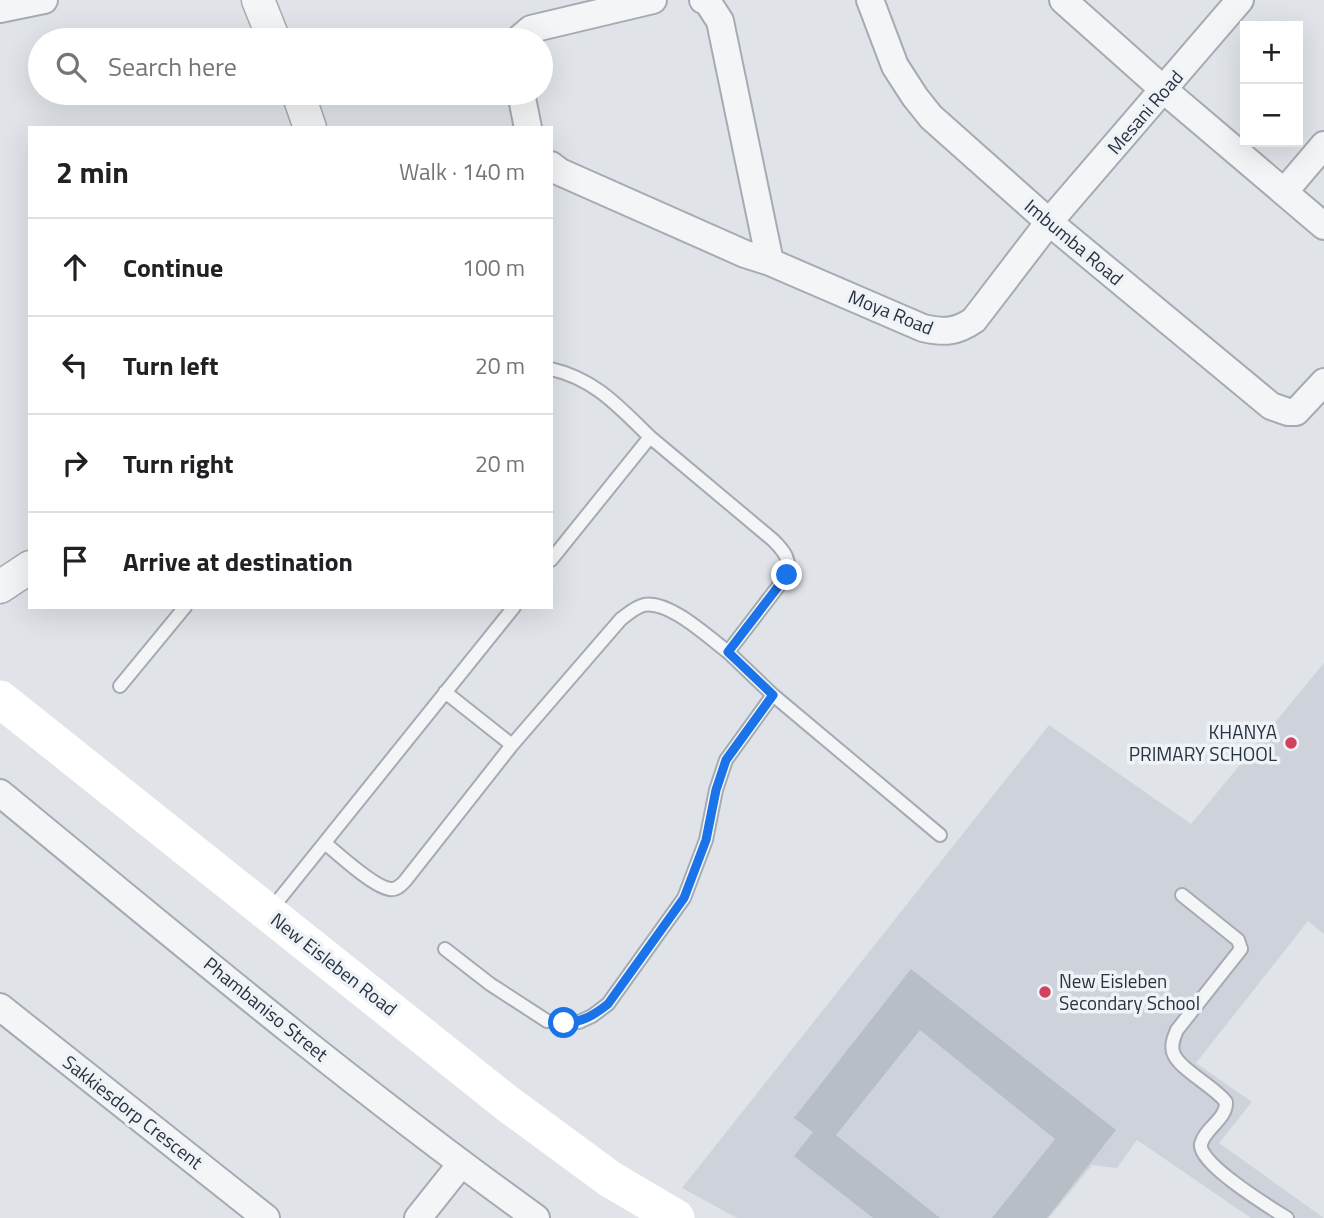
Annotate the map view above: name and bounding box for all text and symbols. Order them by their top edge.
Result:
map controls [1240,21,1303,147]
button: + [1240,21,1303,84]
search box [28,28,553,105]
text: Search here [108,47,237,86]
icon: search [52,48,90,86]
street label: Mesani Road [1100,63,1190,160]
button: − [1240,84,1303,147]
text: 2 min [56,149,129,195]
text: Walk · 140 m [399,154,525,189]
street label: Imbumba Road [1019,192,1130,292]
icon: ahead [56,248,94,286]
text: Continue [123,248,223,287]
text: 100 m [462,250,525,285]
street label: Moya Road [844,281,938,342]
icon: left [56,346,94,384]
text: Turn left [123,346,218,385]
text: 20 m [475,348,525,383]
icon: right [56,444,94,482]
text: Turn right [123,444,234,483]
text: 20 m [475,446,525,481]
icon: arrive [56,542,94,580]
text: Arrive at destination [123,542,353,581]
route end [771,559,802,590]
place label: KHANYA PRIMARY SCHOOL [1129,717,1277,768]
marker: KHANYA PRIMARY SCHOOL [1283,735,1299,751]
street label: New Eisleben Road [265,905,404,1022]
street label: Phambaniso Street [198,949,335,1068]
place label: New Eisleben Secondary School [1059,966,1200,1017]
marker: New Eisleben Secondary School [1037,984,1053,1000]
route start [548,1007,579,1038]
street label: Sakkiesdorp Crescent [57,1048,210,1176]

